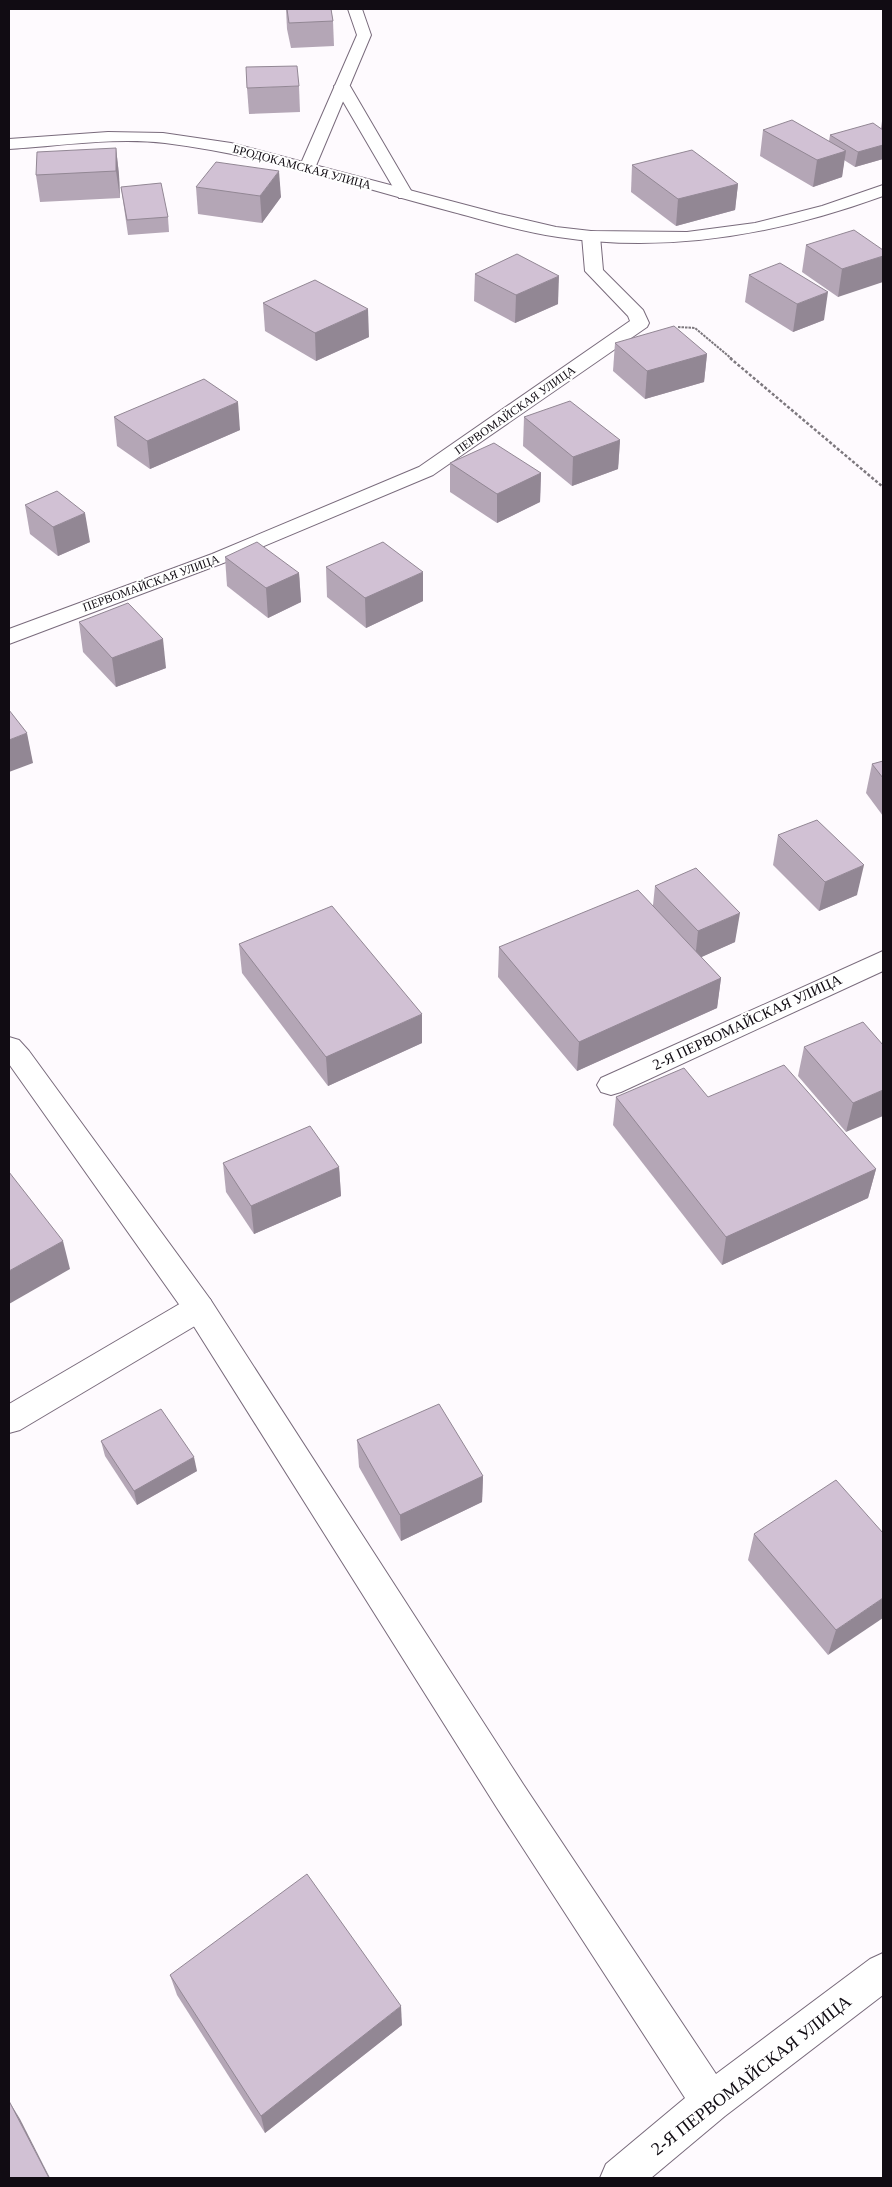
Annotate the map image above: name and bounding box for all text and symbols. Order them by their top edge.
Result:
street label: БРОДОКАМСКАЯ УЛИЦА [231,142,373,192]
street label: ПЕРВОМАЙСКАЯ УЛИЦА [452,363,578,457]
street label: ПЕРВОМАЙСКАЯ УЛИЦА [81,552,221,614]
street label: 2-Я ПЕРВОМАЙСКАЯ УЛИЦА [650,971,844,1073]
street label: 2-Я ПЕРВОМАЙСКАЯ УЛИЦА [647,1991,855,2159]

